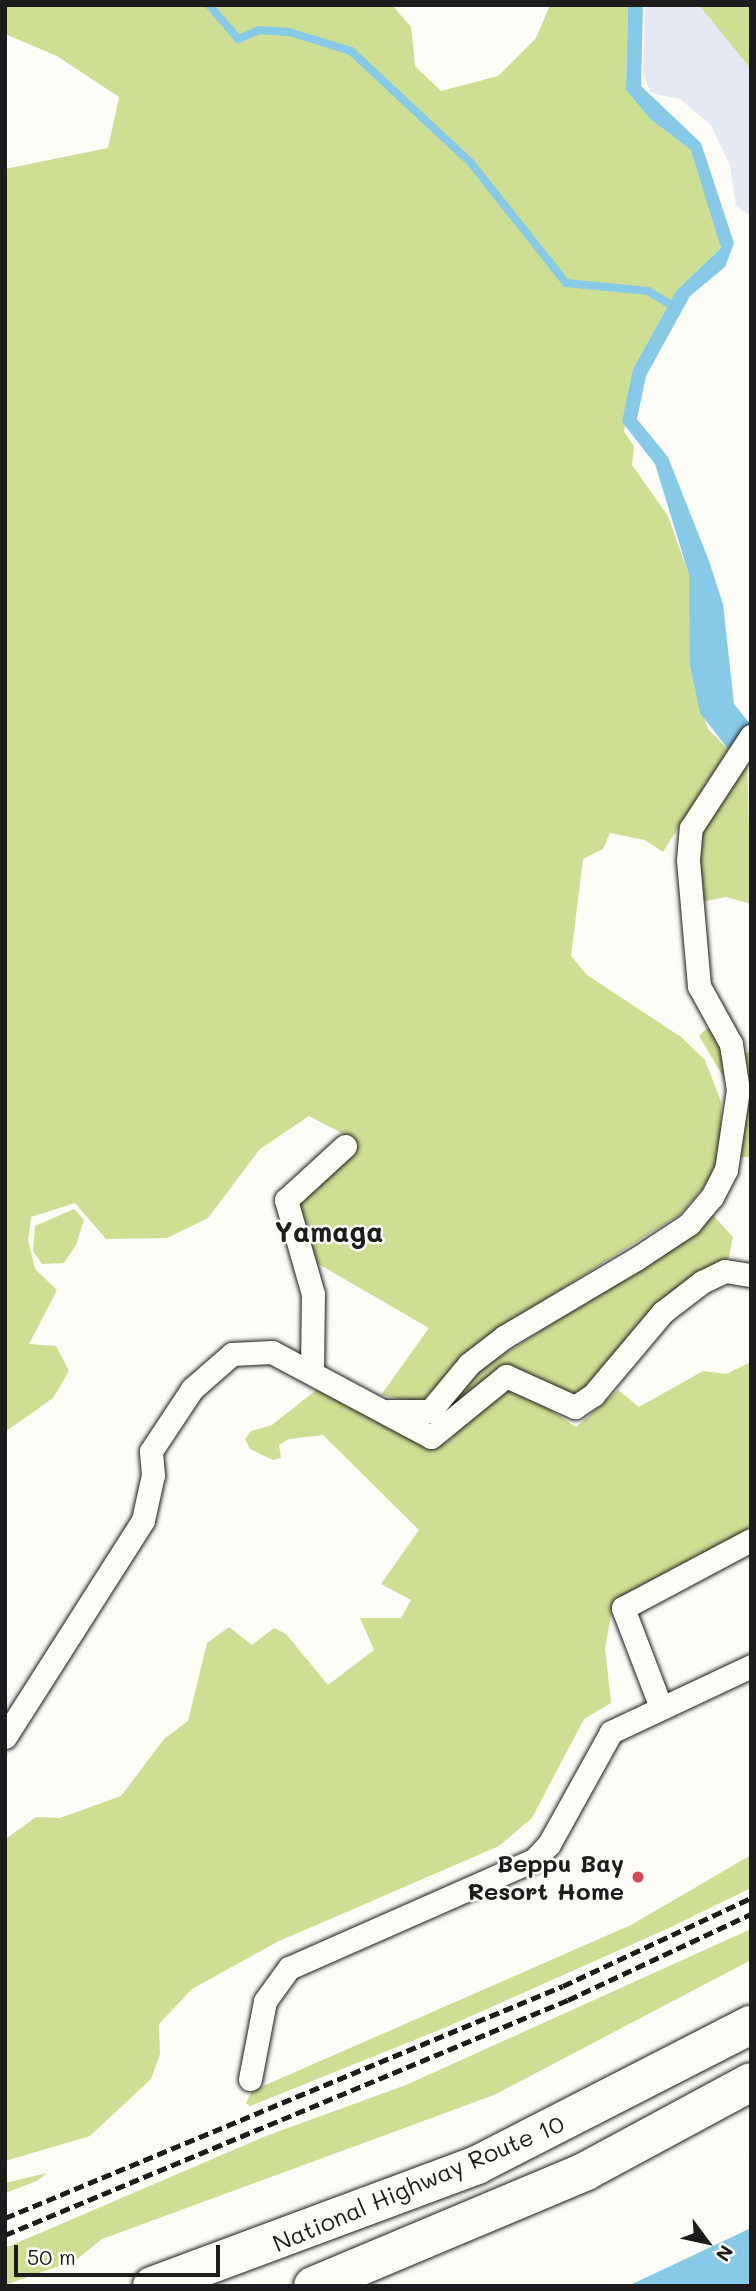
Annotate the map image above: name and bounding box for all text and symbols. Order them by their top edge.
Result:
district label: Yamaga [275,1214,383,1248]
place label: Beppu Bay Resort Home [467,1849,624,1905]
marker: Beppu Bay Resort Home [630,1869,646,1885]
street label: National Highway Route 10 [268,2108,568,2258]
north arrow [672,2207,742,2277]
scale bar [18,2232,224,2276]
text: N [711,2241,739,2267]
text: 50 m [27,2243,76,2270]

